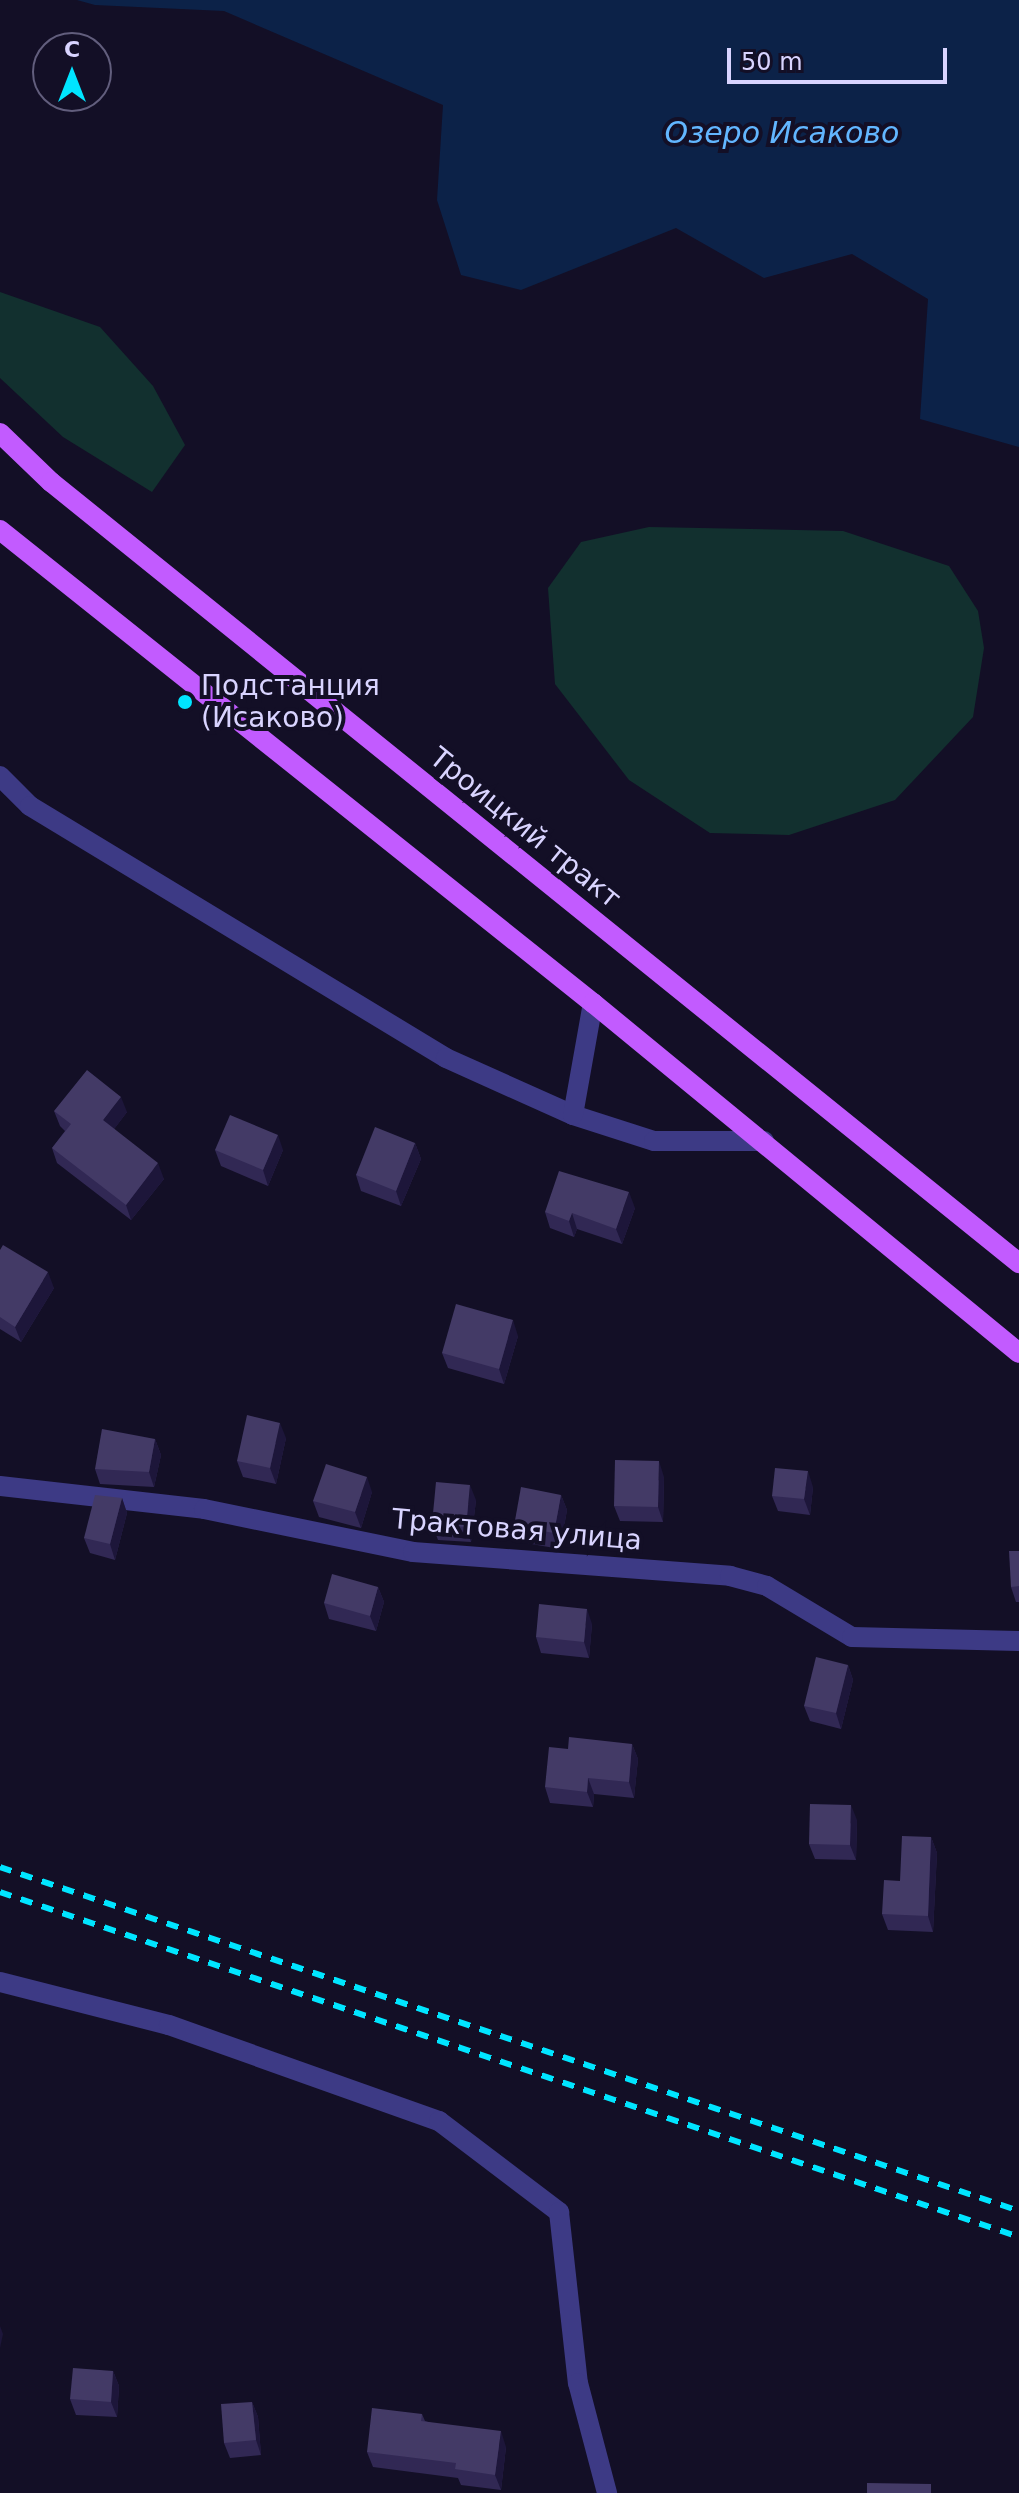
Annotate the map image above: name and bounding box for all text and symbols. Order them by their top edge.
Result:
north arrow [32,32,112,112]
scale bar [731,32,951,82]
text: С [64,37,80,62]
text: 50 m [741,48,803,76]
water label: Озеро Исаково [665,115,899,151]
place label: Подстанция (Исаково) [201,669,380,735]
marker: Подстанция (Исаково) [176,693,194,711]
street label: Троицкий тракт [423,741,627,915]
street label: Трактовая улица [391,1502,643,1558]

